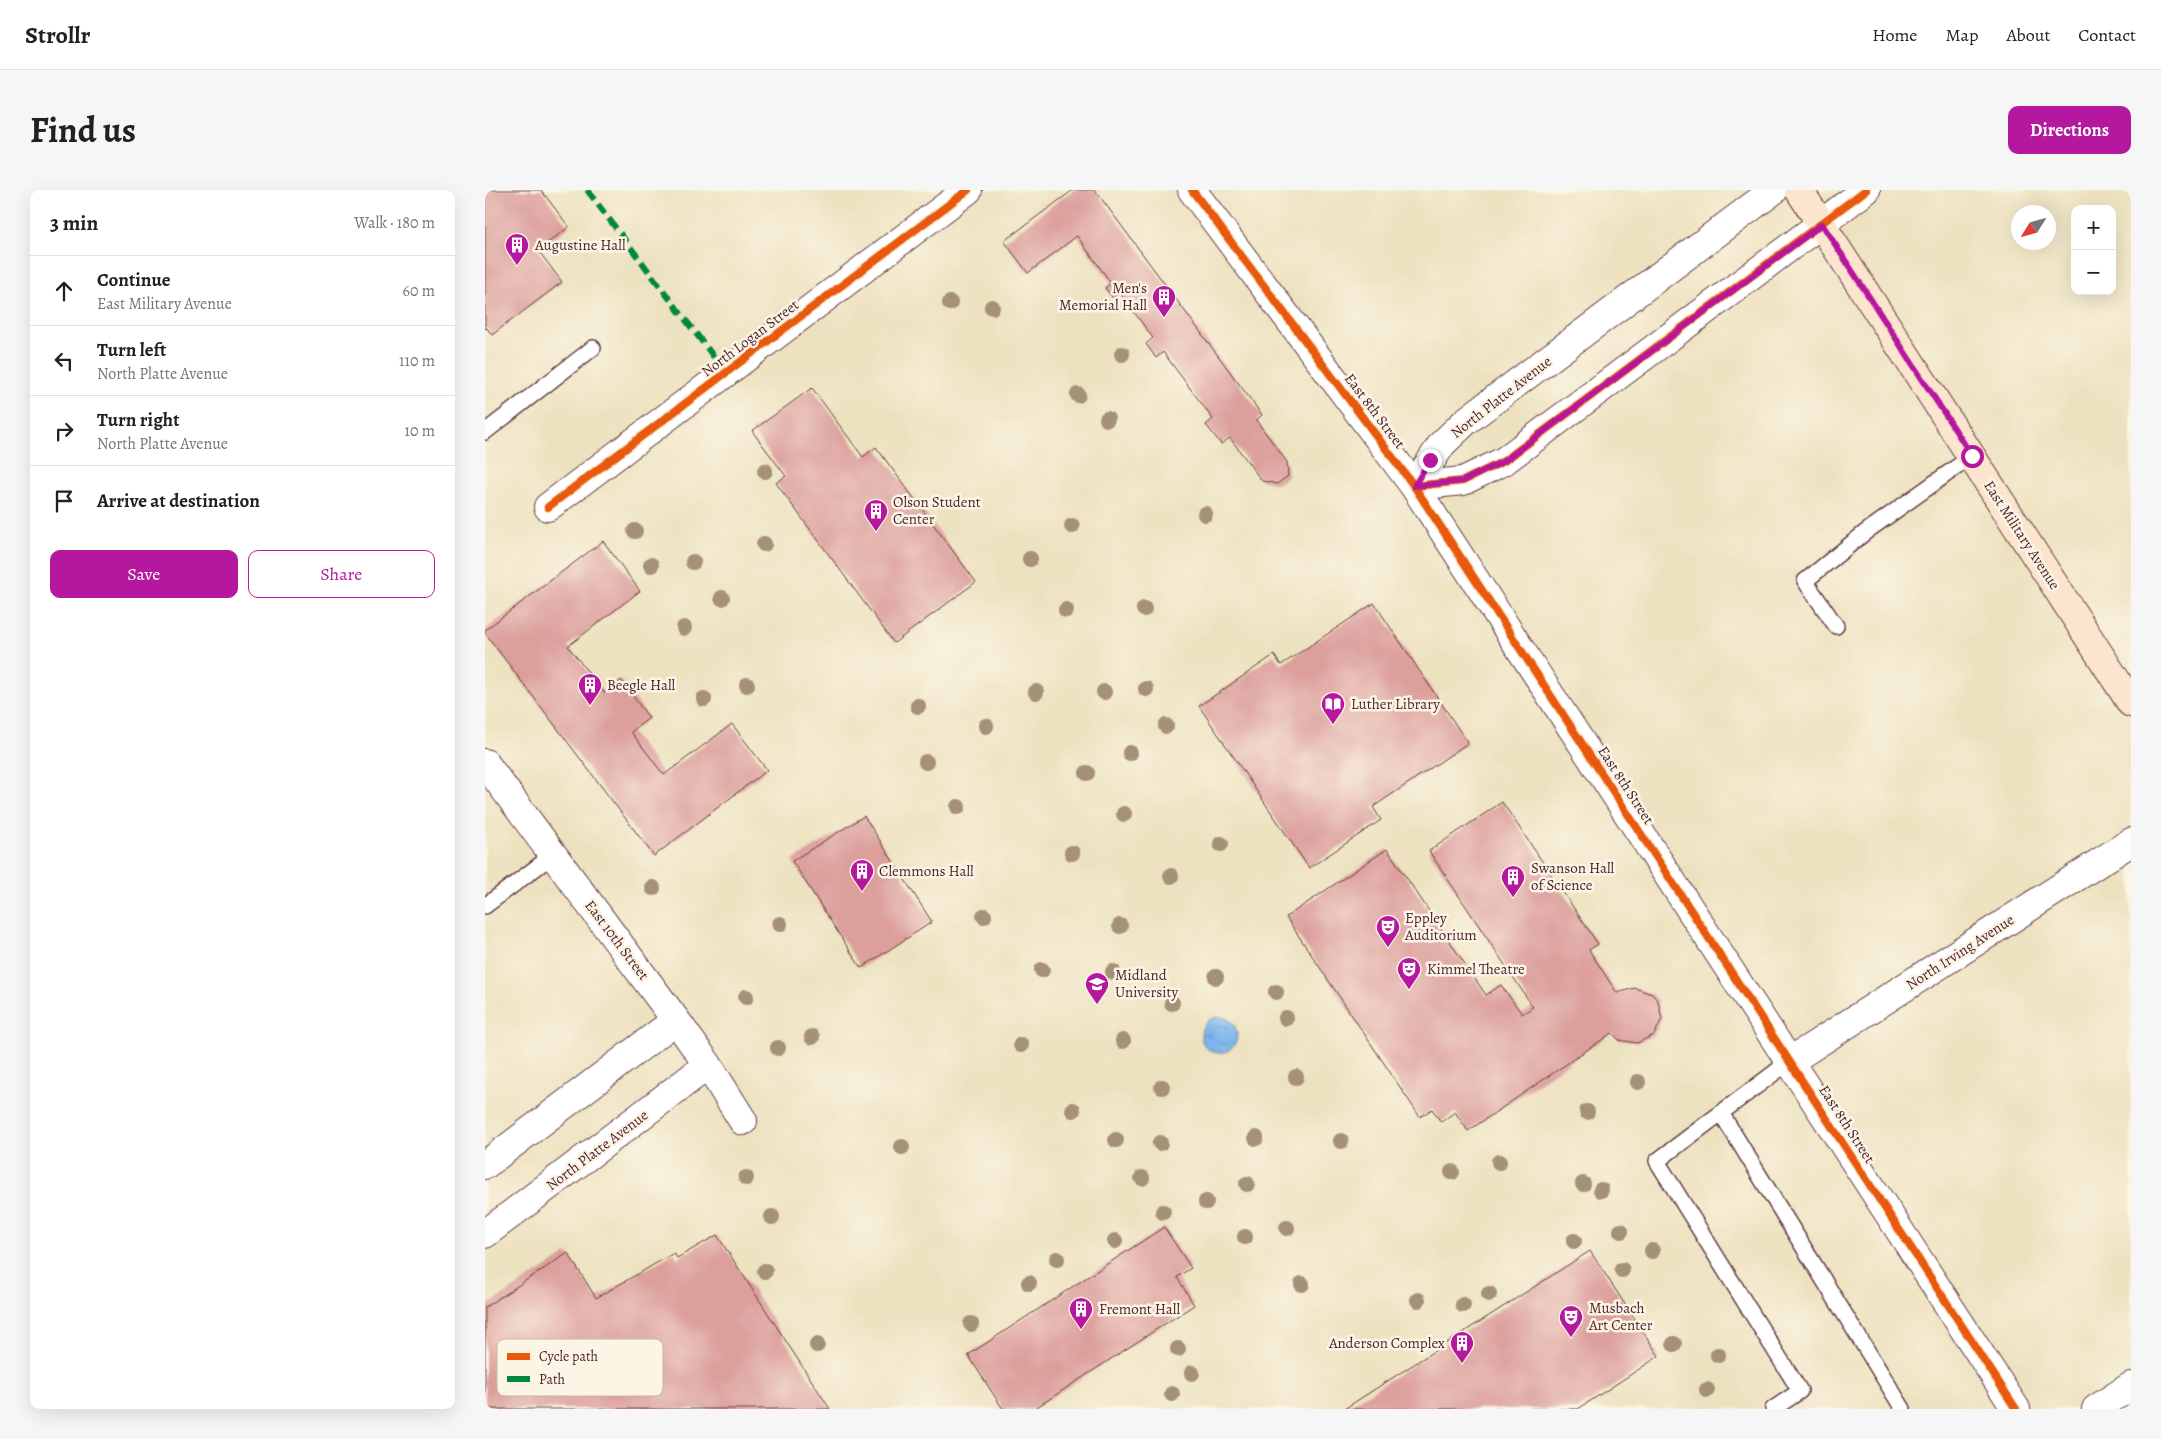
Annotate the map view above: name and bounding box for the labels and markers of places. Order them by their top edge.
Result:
building icon: Augustine Hall [504,232,530,266]
place label: Augustine Hall [534,235,626,255]
place label: Men's Memorial Hall [1059,278,1147,315]
building icon: Men's Memorial Hall [1151,284,1177,318]
place label: Olson Student Center [893,492,981,529]
building icon: Olson Student Center [863,498,889,532]
building icon: Beegle Hall [577,672,603,706]
place label: Beegle Hall [607,675,676,695]
library icon: Luther Library [1320,691,1346,725]
place label: Luther Library [1351,694,1440,714]
building icon: Clemmons Hall [849,858,875,892]
place label: Swanson Hall of Science [1531,858,1615,895]
place label: Clemmons Hall [879,861,974,881]
building icon: Swanson Hall of Science [1500,864,1526,898]
place label: Eppley Auditorium [1404,908,1477,945]
theatre icon: Eppley Auditorium [1375,914,1401,948]
theatre icon: Kimmel Theatre [1396,956,1422,990]
place label: Kimmel Theatre [1427,959,1525,979]
place label: Midland University [1115,965,1178,1002]
school or university icon: Midland University [1084,971,1110,1005]
building icon: Fremont Hall [1068,1296,1094,1330]
place label: Musbach Art Center [1588,1298,1653,1335]
place label: Fremont Hall [1099,1299,1180,1319]
theatre icon: Musbach Art Center [1558,1304,1584,1338]
building icon: Anderson Complex [1449,1330,1475,1364]
place label: Anderson Complex [1328,1333,1445,1353]

